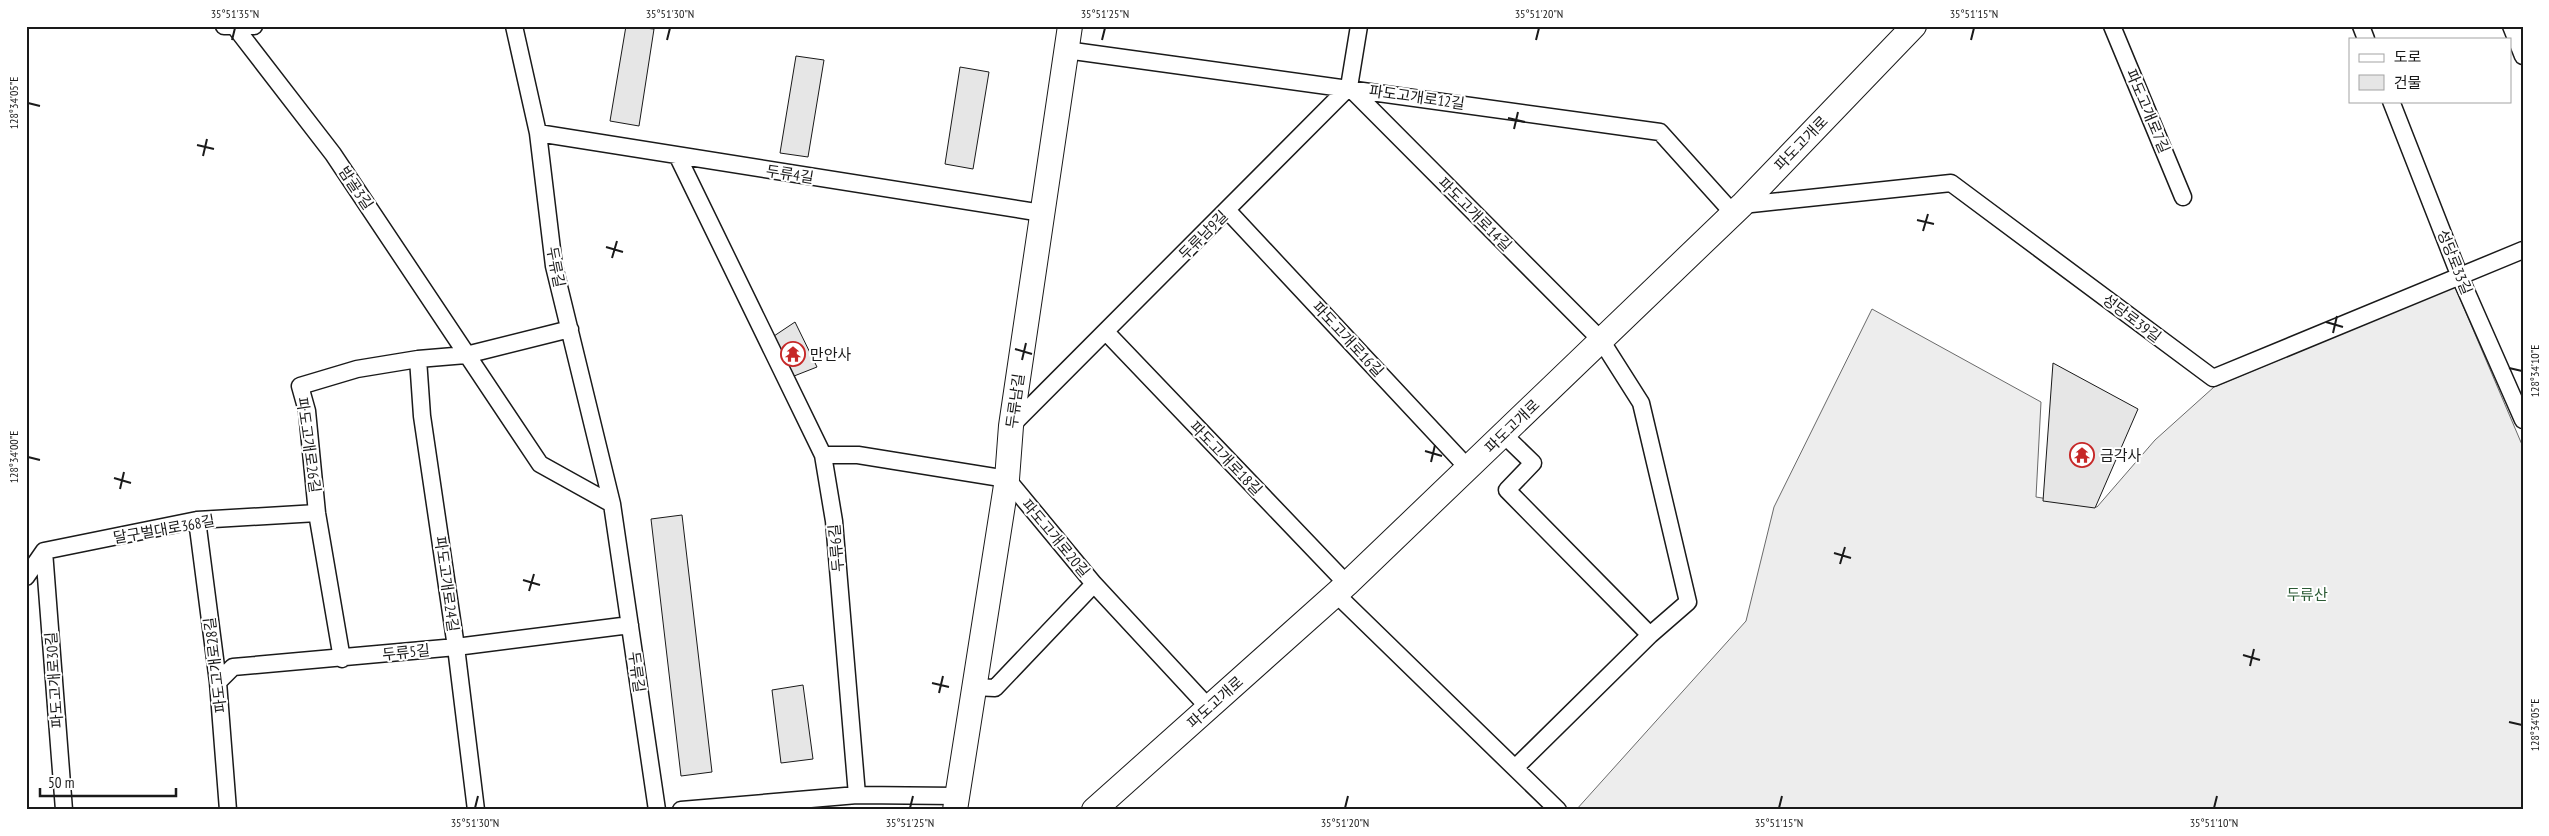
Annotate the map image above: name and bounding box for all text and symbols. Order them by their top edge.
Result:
text: 35°51'35"N [211,6,259,21]
text: 35°51'30"N [646,6,694,21]
text: 35°51'25"N [1081,6,1129,21]
text: 35°51'20"N [1515,6,1563,21]
text: 35°51'15"N [1950,6,1998,21]
legend [2349,38,2512,102]
text: 도로 [2394,47,2422,66]
street label: 파도고개로7길 [2122,66,2174,156]
text: 건물 [2394,73,2422,92]
text: 128°34'05"E [6,77,21,129]
street label: 파도고개로12길 [1368,81,1466,113]
street label: 파도고개로 [1770,112,1832,174]
street label: 두류4길 [765,161,815,187]
street label: 밤골3길 [335,163,377,213]
street label: 파도고개로14길 [1434,173,1516,255]
street label: 두류남9길 [1174,206,1232,264]
street label: 성당로33길 [2433,227,2477,297]
street label: 두류길 [543,245,569,289]
street label: 성당로39길 [2099,290,2165,346]
street label: 파도고개로16길 [1308,297,1388,381]
temple icon: 만안사 [780,341,806,367]
place label: 만안사 [810,345,852,364]
text: 128°34'10"E [2527,345,2542,397]
street label: 두류남길 [1002,372,1028,430]
street label: 파도고개로 [1481,395,1543,457]
street label: 파도고개로26길 [293,396,325,494]
street label: 파도고개로18길 [1186,417,1266,499]
text: 128°34'00"E [6,431,21,483]
temple icon: 금각사 [2069,442,2095,468]
place label: 금각사 [2100,446,2142,465]
street label: 파도고개로20길 [1018,495,1094,581]
street label: 달구벌대로368길 [112,511,216,547]
street label: 두류6길 [824,523,848,573]
street label: 파도고개로24길 [431,535,463,633]
park label: 두류산 [2286,585,2328,604]
street label: 파도고개로28길 [200,616,230,714]
street label: 파도고개로30길 [41,631,67,729]
street label: 두류5길 [381,640,431,664]
street label: 두류길 [625,650,649,694]
street label: 파도고개로 [1183,672,1247,732]
text: 128°34'05"E [2527,699,2542,751]
scale bar [40,766,176,798]
text: 50 m [48,773,74,792]
text: 35°51'30"N [451,815,499,830]
text: 35°51'25"N [886,815,934,830]
text: 35°51'20"N [1321,815,1369,830]
text: 35°51'15"N [1755,815,1803,830]
text: 35°51'10"N [2190,815,2238,830]

